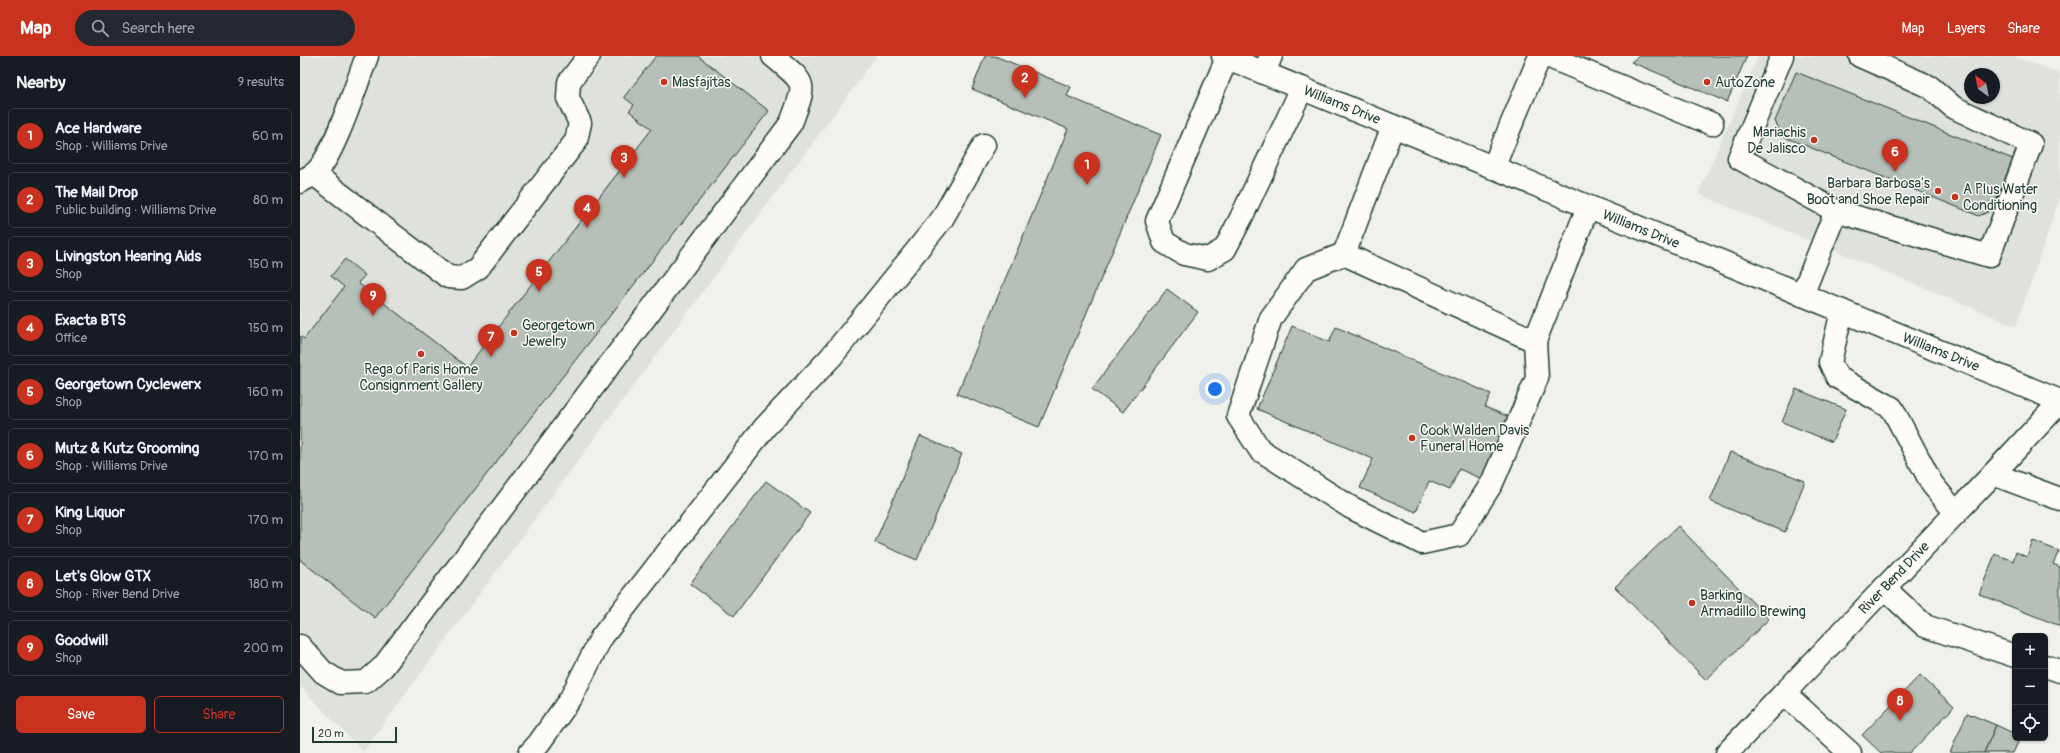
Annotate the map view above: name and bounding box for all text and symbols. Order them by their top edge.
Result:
search box [75,10,355,46]
text: Map [20,16,51,40]
icon: search [89,17,111,39]
text: Search here [121,19,195,38]
text: Map [1902,20,1925,37]
text: Layers [1947,20,1985,37]
text: Share [2007,20,2040,37]
pin: 2 [1012,65,1038,98]
north arrow [1964,68,2000,104]
text: Nearby [16,72,65,93]
text: 9 results [237,74,284,90]
place label: Masfajitas [672,74,731,91]
place label: AutoZone [1715,74,1775,91]
marker: Masfajitas [659,77,669,87]
marker: AutoZone [1702,77,1712,87]
street label: Williams Drive [1301,82,1383,128]
text: Ace Hardware [55,119,141,138]
place label: Mariachis De Jalisco [1747,124,1807,157]
text: 1 [27,128,33,144]
text: 60 m [252,128,283,144]
marker: Mariachis De Jalisco [1809,135,1819,145]
text: Shop · Williams Drive [55,138,167,154]
pin: 6 [1882,139,1908,172]
pin: 3 [611,145,637,178]
pin: 1 [1074,152,1100,185]
place label: Barbara Barbosa's Boot and Shoe Repair [1807,175,1931,208]
place label: A Plus Water Conditioning [1963,181,2038,214]
text: The Mail Drop [55,183,138,202]
marker: Barbara Barbosa's Boot and Shoe Repair [1933,186,1943,196]
text: 2 [26,192,34,208]
text: 80 m [253,192,283,208]
marker: A Plus Water Conditioning [1950,192,1960,202]
pin: 4 [574,195,600,228]
text: Public building · Williams Drive [55,202,216,218]
street label: Williams Drive [1600,206,1682,252]
text: Livingston Hearing Aids [55,247,201,266]
text: 3 [26,256,34,272]
text: 150 m [248,256,283,272]
pin: 5 [526,259,552,292]
text: Shop [55,266,82,282]
pin: 9 [360,283,386,316]
text: Exacta BTS [55,311,126,330]
place label: Georgetown Jewelry [522,317,595,350]
text: 4 [26,320,34,336]
text: 150 m [248,320,283,336]
pin: 7 [478,324,504,357]
marker: Georgetown Jewelry [509,328,519,338]
street label: Williams Drive [1900,329,1982,375]
text: Office [55,330,87,346]
marker: Rega of Paris Home Consignment Gallery [416,349,426,359]
place label: Rega of Paris Home Consignment Gallery [359,361,483,394]
text: Georgetown Cyclewerx [55,375,201,394]
your location [1205,379,1225,399]
text: 5 [26,384,34,400]
text: 160 m [247,384,283,400]
text: Shop [55,394,82,410]
place label: Cook Walden Davis Funeral Home [1420,422,1530,455]
marker: Cook Walden Davis Funeral Home [1407,433,1417,443]
text: Mutz & Kutz Grooming [55,439,199,458]
text: 6 [26,448,34,464]
text: 170 m [248,448,283,464]
text: Shop · Williams Drive [55,458,167,474]
text: King Liquor [55,503,125,522]
text: 7 [27,512,33,528]
text: 170 m [248,512,283,528]
text: Shop [55,522,82,538]
street label: River Bend Drive [1855,538,1933,618]
text: Let's Glow GTX [55,567,151,586]
text: 8 [27,576,33,592]
text: 180 m [248,576,283,592]
text: Shop · River Bend Drive [55,586,180,602]
place label: Barking Armadillo Brewing [1700,587,1806,620]
marker: Barking Armadillo Brewing [1687,598,1697,608]
text: Goodwill [55,631,108,650]
map controls [2012,633,2048,741]
button: + [2012,633,2048,669]
text: 9 [27,640,33,656]
text: 200 m [244,640,283,656]
text: Shop [55,650,82,666]
button: − [2012,669,2048,705]
pin: 8 [1887,688,1913,721]
button: Save [16,696,146,733]
button: Share [154,696,284,733]
button: locate [2012,705,2048,741]
scale bar [312,725,397,744]
text: 20 m [318,727,344,740]

